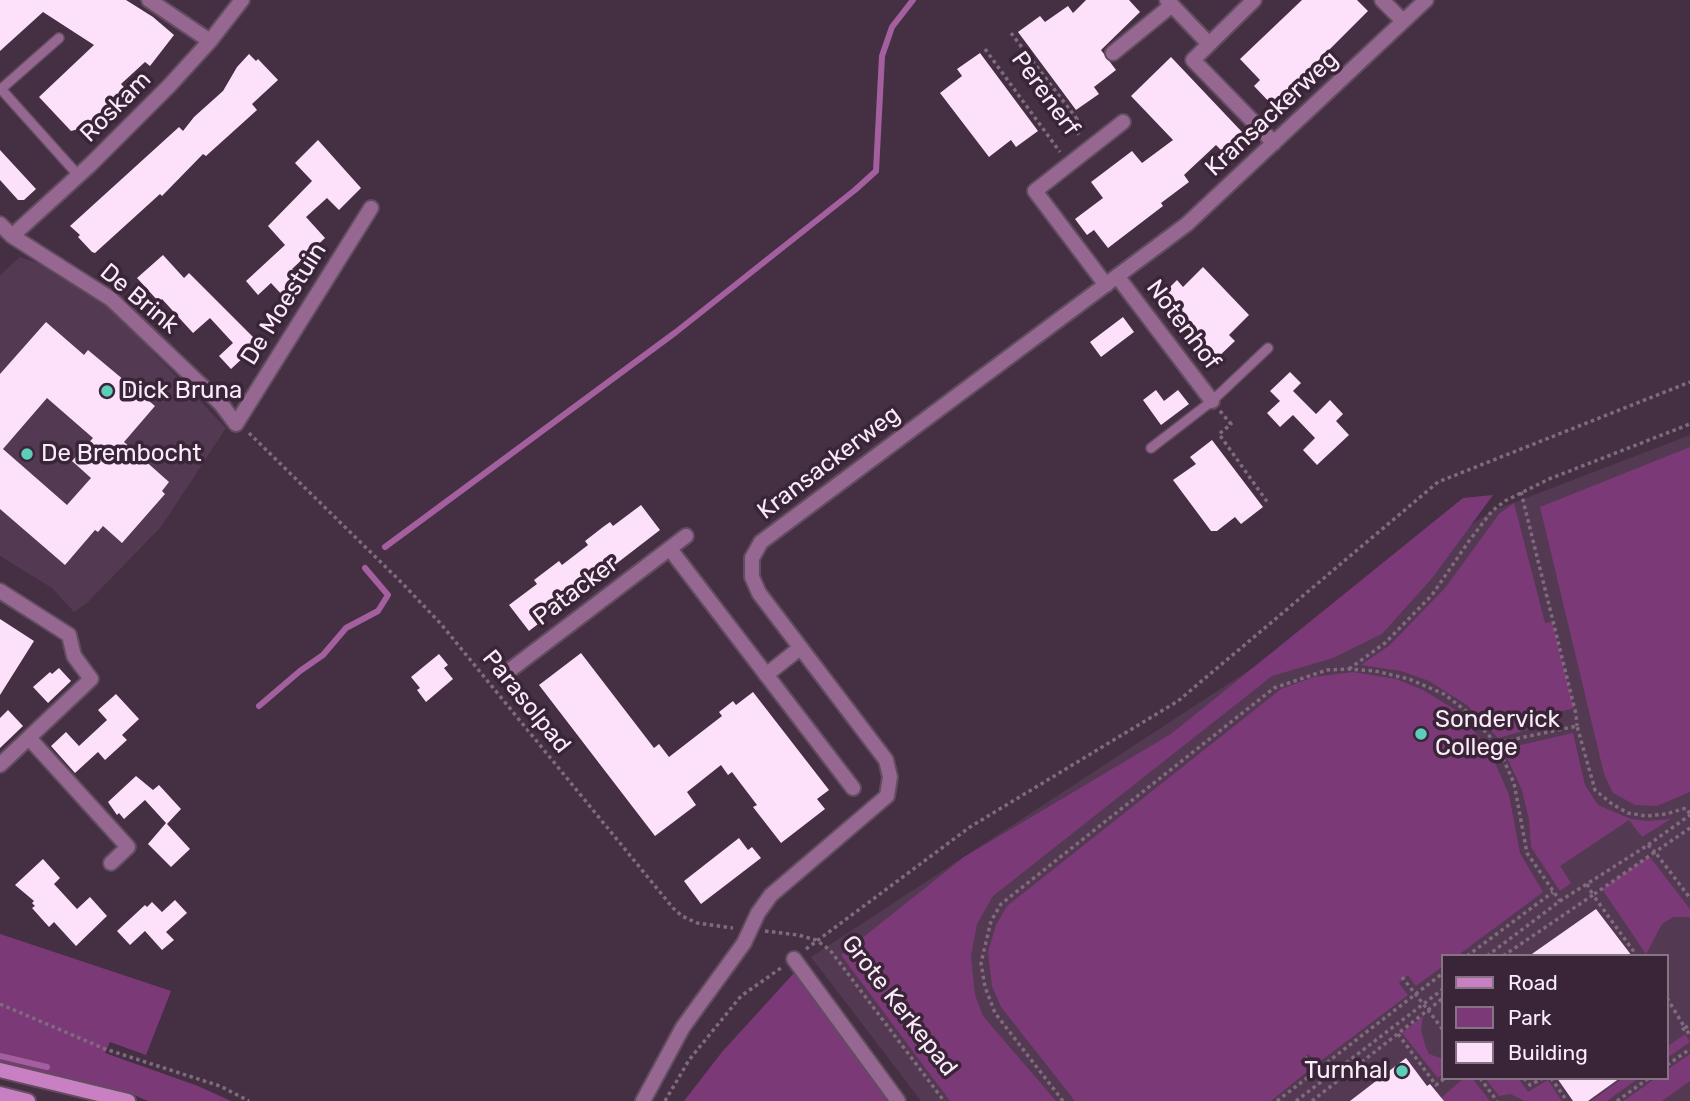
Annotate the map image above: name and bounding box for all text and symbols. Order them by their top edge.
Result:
street label: Kransackerweg [1200,45,1344,183]
street label: Perenerf [1005,46,1085,142]
street label: Roskam [75,66,157,148]
street label: De Moestuin [235,238,333,370]
street label: De Brink [94,258,184,340]
street label: Notenhof [1140,274,1226,376]
place label: Dick Bruna [121,377,242,405]
marker: Dick Bruna [99,383,115,399]
street label: Kransackerweg [752,400,906,526]
place label: De Brembocht [41,440,202,468]
marker: De Brembocht [19,446,35,462]
street label: Patacker [528,550,624,632]
street label: Parasolpad [476,645,576,759]
place label: Sondervick College [1435,706,1560,762]
marker: Sondervick College [1413,726,1429,742]
street label: Grote Kerkepad [835,930,963,1082]
legend [1442,954,1669,1080]
text: Road [1508,970,1558,995]
text: Park [1508,1005,1552,1030]
text: Building [1508,1040,1588,1065]
place label: Turnhal [1304,1057,1388,1085]
marker: Turnhal [1394,1063,1410,1079]

